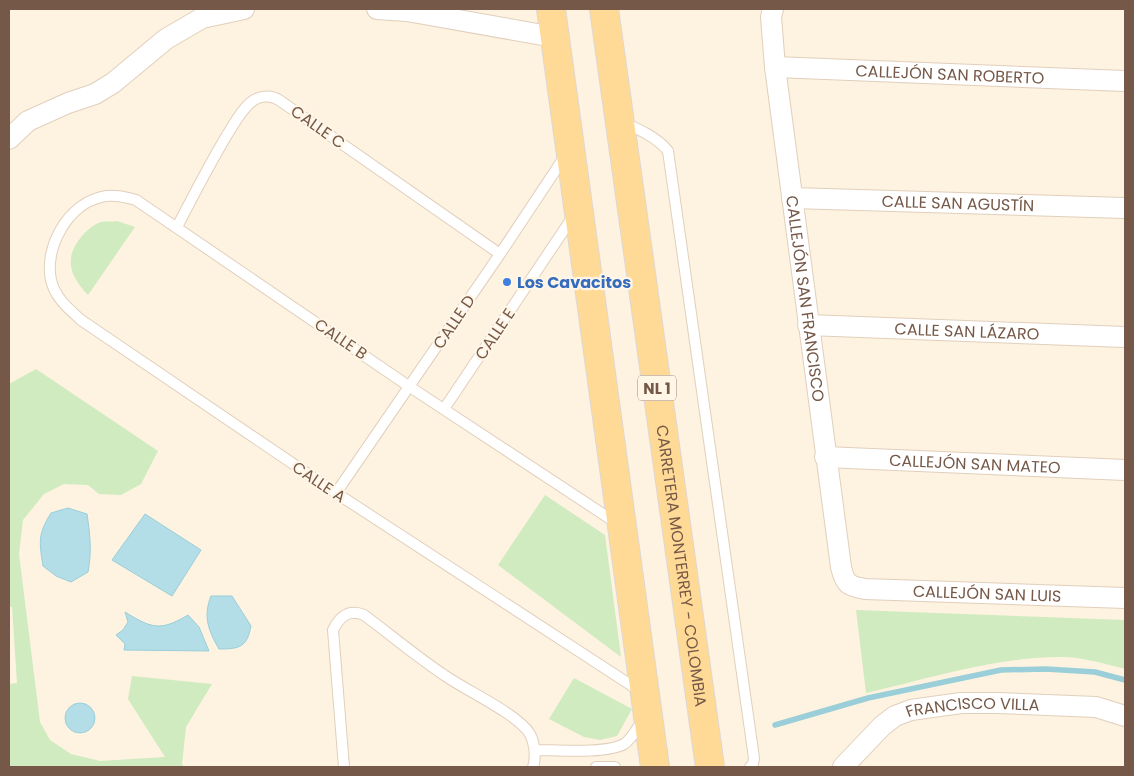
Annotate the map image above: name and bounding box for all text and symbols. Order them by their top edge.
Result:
street label: CALLEJÓN SAN ROBERTO [855,59,1045,89]
street label: CALLE C [286,100,350,154]
street label: CALLE SAN AGUSTÍN [881,189,1035,217]
street label: CALLEJÓN SAN FRANCISCO [781,194,831,403]
place label: Los Cavacitos [517,271,631,294]
marker: Los Cavacitos [501,276,513,288]
street label: CALLE D [427,290,481,354]
street label: CALLE E [469,304,521,364]
street label: CALLE B [310,313,372,365]
street label: CALLE SAN LÁZARO [894,317,1040,345]
road number: NL 1 [638,376,676,400]
street label: CARRETERA MONTERREY - COLOMBIA [651,423,713,708]
street label: CALLEJÓN SAN MATEO [889,448,1061,479]
street label: CALLE A [288,456,351,508]
street label: CALLEJÓN SAN LUIS [912,579,1062,607]
street label: FRANCISCO VILLA [902,692,1040,723]

